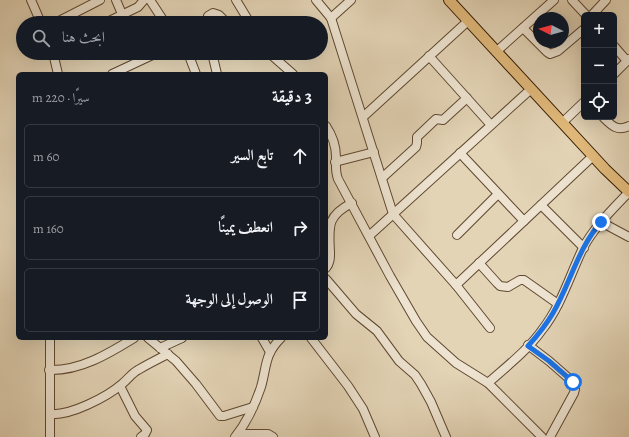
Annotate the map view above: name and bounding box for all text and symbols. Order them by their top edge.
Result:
north arrow [533,12,569,48]
map controls [581,12,617,120]
button: + [581,12,617,48]
search box [16,16,328,60]
icon: search [30,27,52,49]
text: ابحث هنا [62,27,105,47]
button: − [581,48,617,84]
button: locate [581,84,617,120]
text: 3 دقيقة [272,85,312,108]
text: سيرًا · 220 m [32,89,90,106]
text: تابع السير [231,145,273,165]
icon: ahead [289,145,311,167]
text: 60 m [33,148,59,165]
route end [592,213,610,231]
text: انعطف يمينًا [218,217,273,237]
icon: right [289,217,311,239]
text: 160 m [33,220,64,237]
text: الوصول إلى الوجهة [186,289,273,309]
icon: arrive [289,289,311,311]
route start [564,373,582,391]

